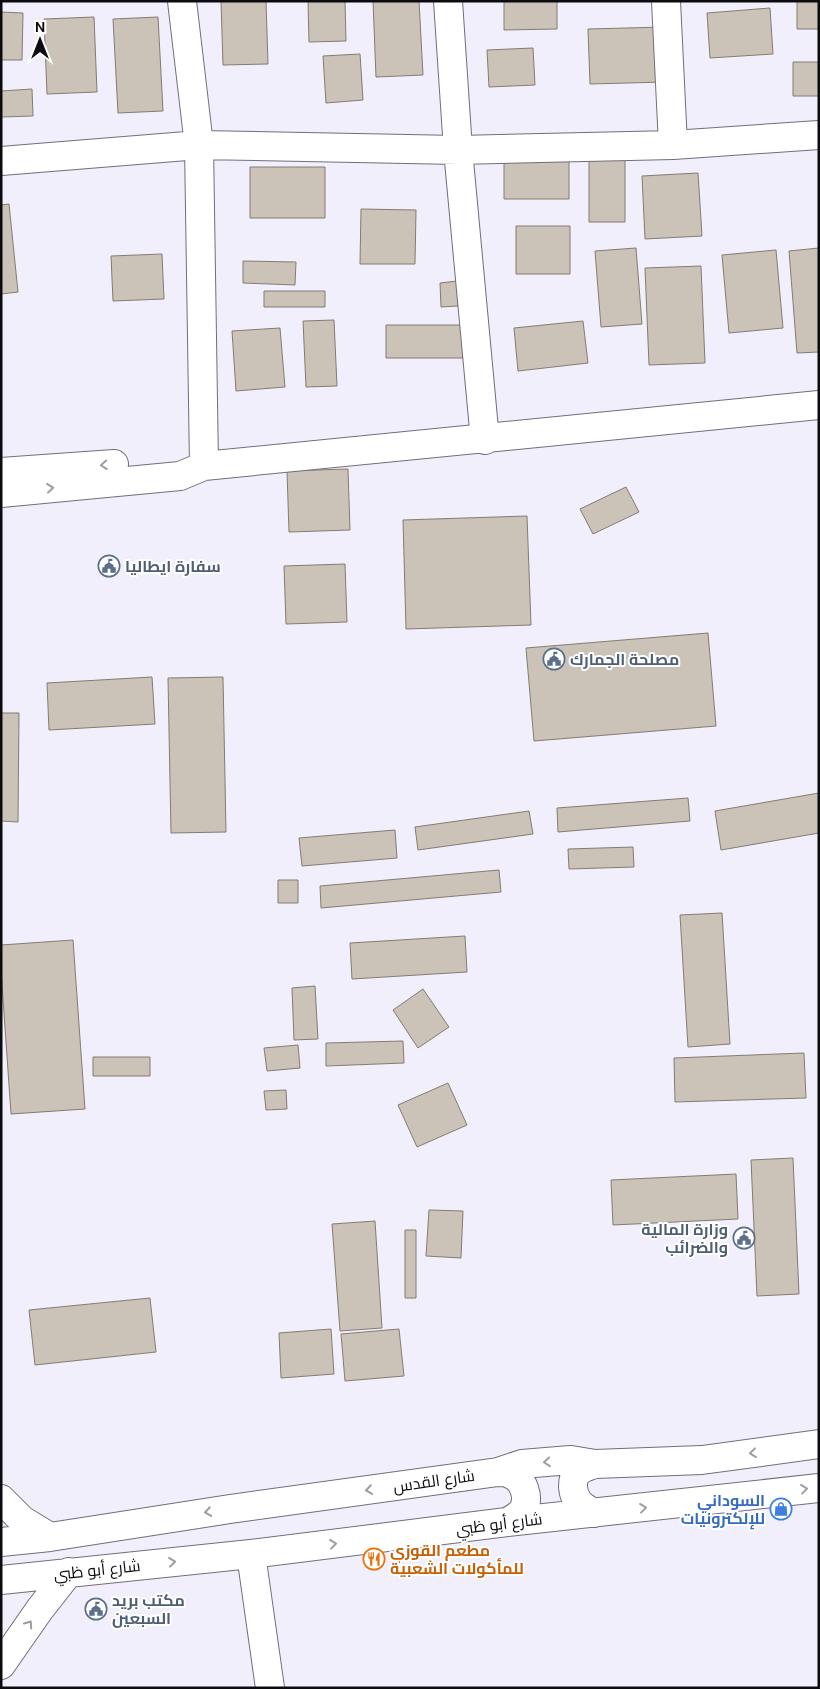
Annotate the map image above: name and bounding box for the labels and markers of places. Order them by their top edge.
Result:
public building icon: سفارة ايطاليا [97,554,121,578]
place label: سفارة ايطاليا [125,556,221,577]
public building icon: مصلحة الجمارك [542,647,566,671]
place label: مصلحة الجمارك [570,649,679,670]
place label: وزارة المالية والضرائب [641,1219,728,1258]
public building icon: وزارة المالية والضرائب [732,1226,756,1250]
place label: السوداني للإلكترونيات [681,1490,765,1530]
shop icon: السوداني للإلكترونيات [769,1497,793,1521]
place label: مطعم القوزي للمأكولات الشعبية [390,1540,524,1579]
restaurant icon: مطعم القوزي للمأكولات الشعبية [362,1547,386,1571]
place label: مكتب بريد السبعين [112,1590,185,1629]
public building icon: مكتب بريد السبعين [84,1597,108,1621]

